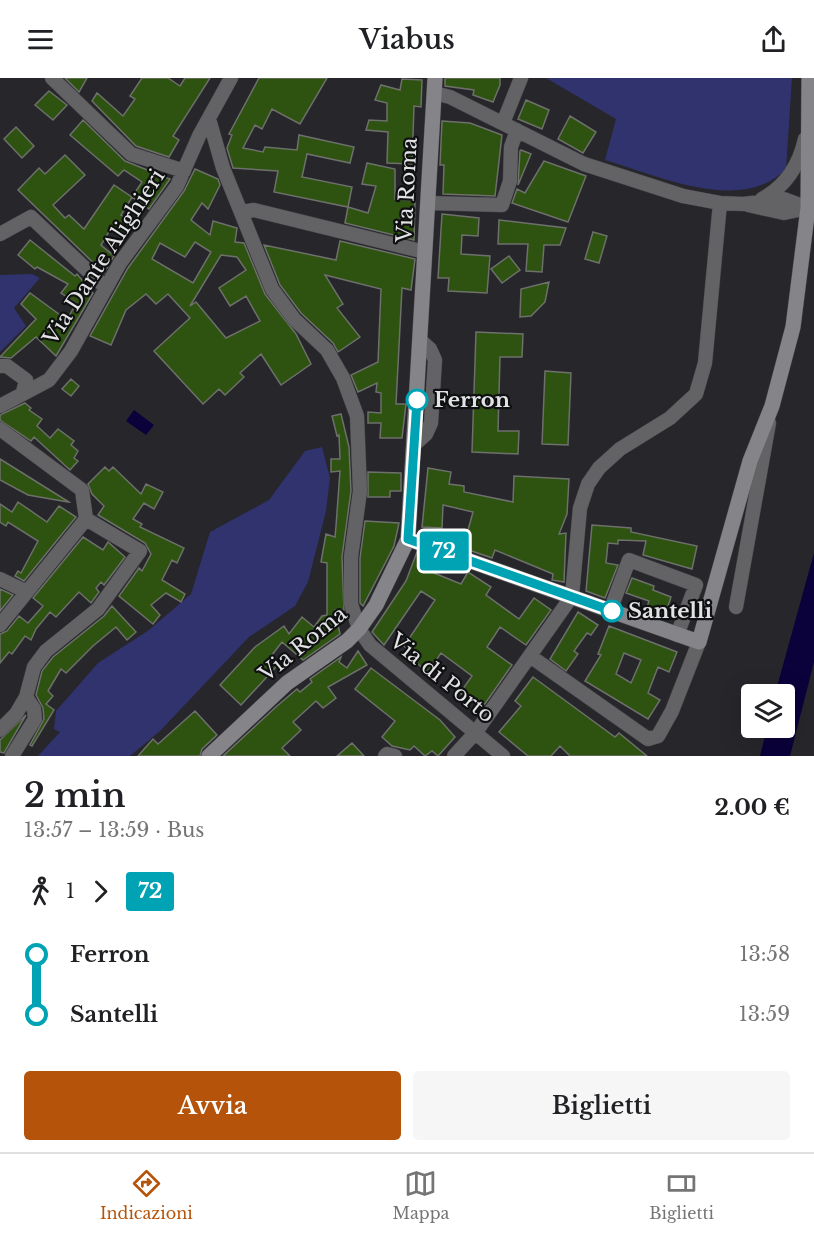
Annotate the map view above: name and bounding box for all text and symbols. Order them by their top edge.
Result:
icon: menu [24,23,57,56]
text: Viabus [359,23,455,56]
icon: share [757,23,790,56]
street label: Via Roma [391,136,423,244]
street label: Via Dante Alighieri [37,164,170,351]
place label: Ferron [434,387,510,413]
marker: Ferron [406,389,428,411]
line badge: 72 [417,532,471,570]
text: 72 [432,538,456,564]
place label: Santelli [628,598,712,624]
marker: Santelli [601,600,623,622]
street label: Via Roma [253,601,352,688]
street label: Via di Porto [384,627,500,728]
map controls [741,684,795,738]
button: layers [741,684,795,738]
text: 2 min [24,775,126,816]
text: 2.00 € [715,794,790,821]
text: 13:57 – 13:59 · Bus [24,818,204,842]
icon: walk [24,875,57,908]
icon: forward [84,875,117,908]
text: 72 [138,878,162,904]
text: 1 [66,879,75,903]
text: Ferron [70,941,150,968]
text: 13:58 [740,942,790,966]
text: Santelli [70,1001,158,1028]
text: 13:59 [739,1002,790,1026]
button: Avvia [24,1071,401,1140]
button: Biglietti [413,1071,790,1140]
tab: Indicazioni [100,1167,193,1223]
tab: Mappa [393,1167,449,1223]
tab: Biglietti [649,1167,714,1223]

